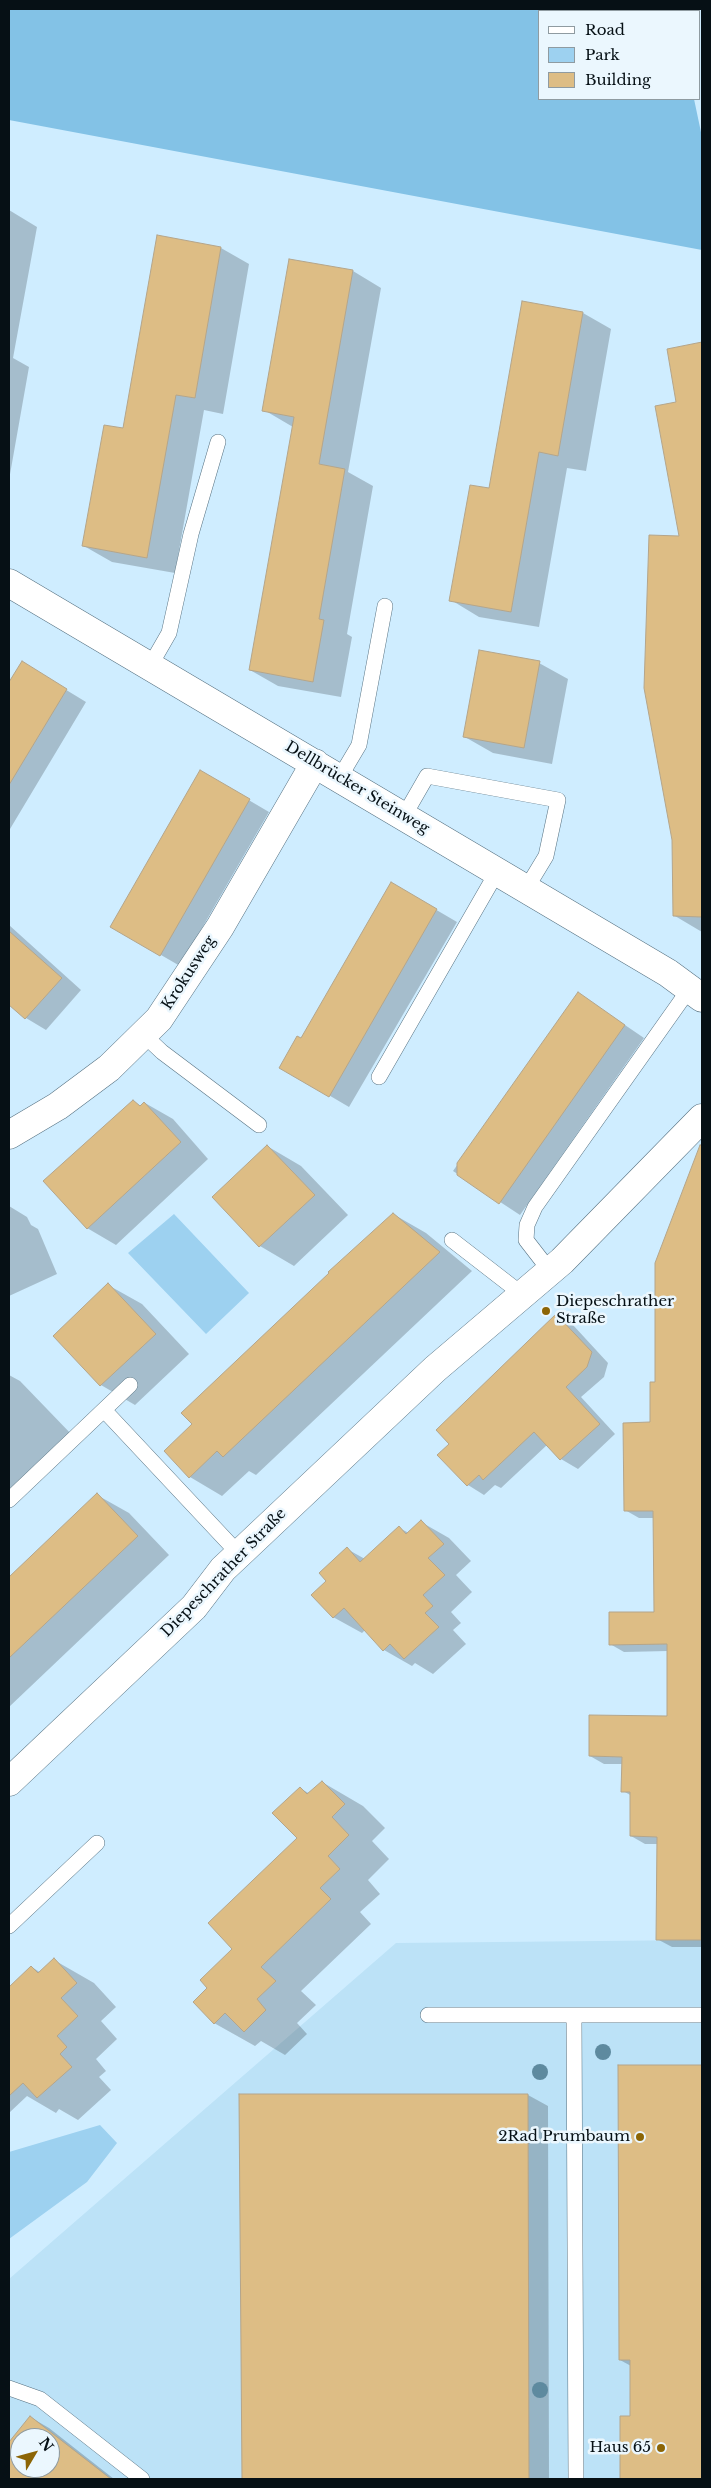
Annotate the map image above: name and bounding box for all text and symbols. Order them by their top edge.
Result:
legend [538,10,701,100]
text: Road [585,20,625,39]
text: Park [585,45,620,64]
text: Building [585,70,651,89]
street label: Dellbrücker Steinweg [282,738,432,838]
street label: Krokusweg [158,933,220,1013]
place label: Diepeschrather Straße [556,1293,674,1328]
marker: Diepeschrather Straße [540,1305,552,1317]
street label: Diepeschrather Straße [158,1505,290,1641]
place label: 2Rad Prumbaum [498,2128,630,2146]
marker: 2Rad Prumbaum [634,2131,646,2143]
north arrow [10,2428,60,2478]
text: N [35,2434,57,2455]
place label: Haus 65 [589,2439,651,2457]
marker: Haus 65 [655,2442,667,2454]

